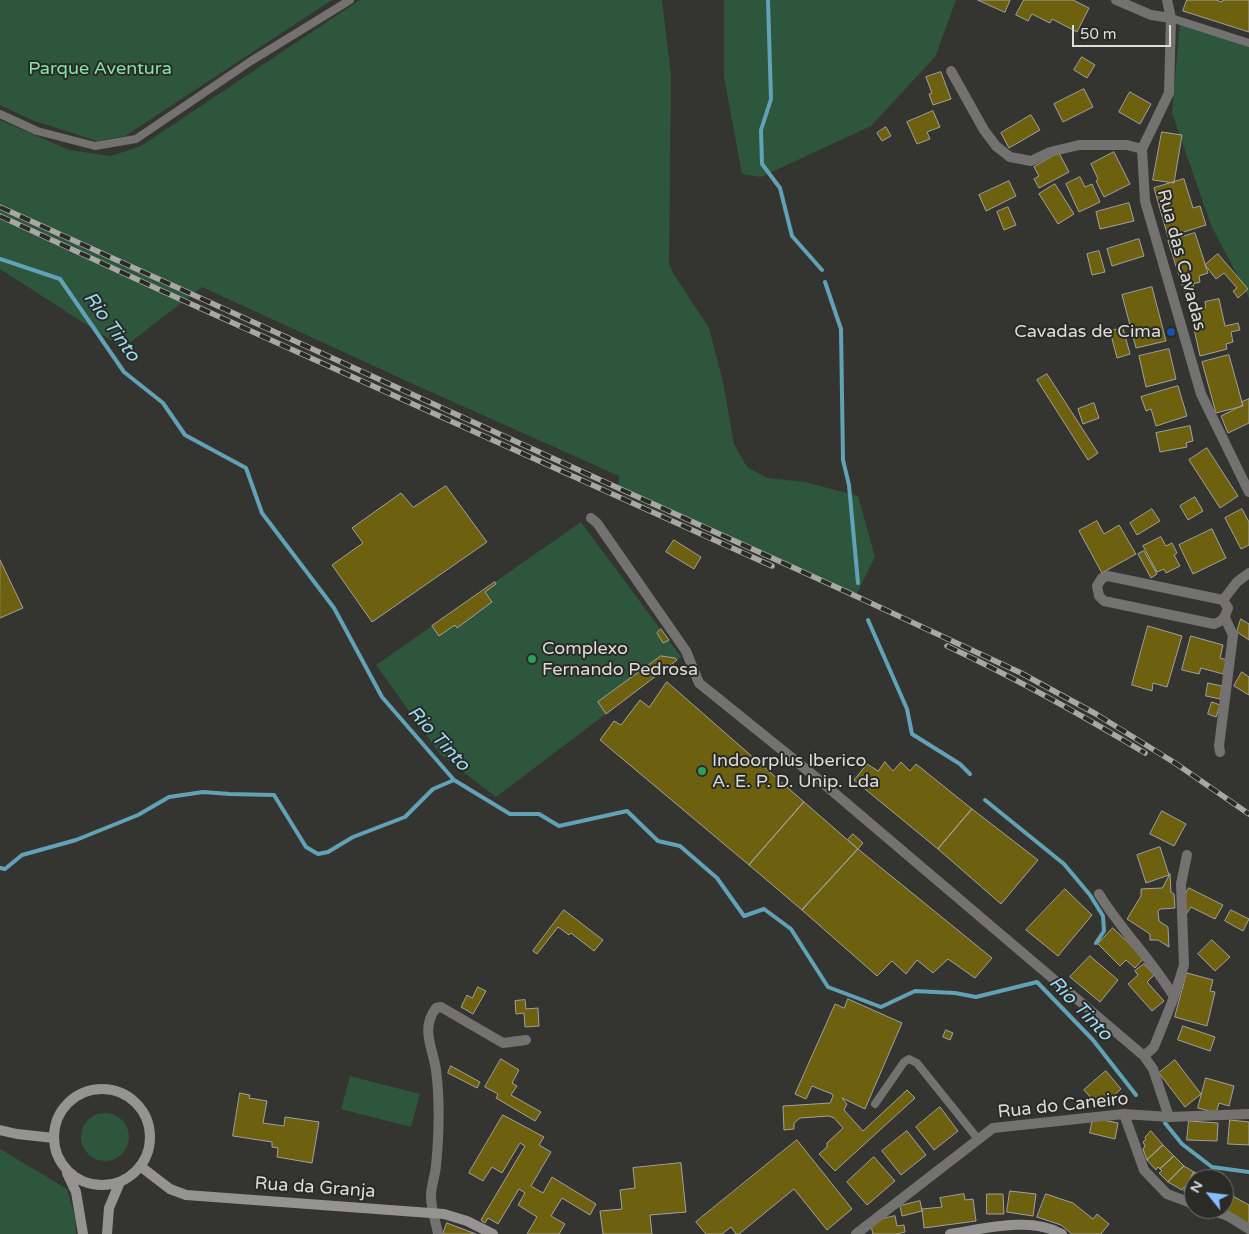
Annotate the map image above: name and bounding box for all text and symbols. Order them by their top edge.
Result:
scale bar [1074,15,1173,47]
text: 50 m [1080,25,1117,43]
park label: Parque Aventura [28,58,172,80]
street label: Rua das Cavadas [1152,187,1210,333]
water label: Rio Tinto [78,288,144,366]
place label: Cavadas de Cima [1014,321,1161,343]
marker: Cavadas de Cima [1165,326,1177,338]
place label: Complexo Fernando Pedrosa [542,638,698,681]
marker: Complexo Fernando Pedrosa [526,653,538,665]
water label: Rio Tinto [402,702,474,776]
place label: Indoorplus Iberico A. E. P. D. Unip. Lda [712,750,879,792]
marker: Indoorplus Iberico A. E. P. D. Unip. Lda [696,765,708,777]
water label: Rio Tinto [1044,972,1116,1046]
street label: Rua do Caneiro [997,1088,1129,1124]
north arrow [1184,1169,1234,1219]
street label: Rua da Granja [254,1173,376,1203]
text: N [1186,1178,1206,1196]

